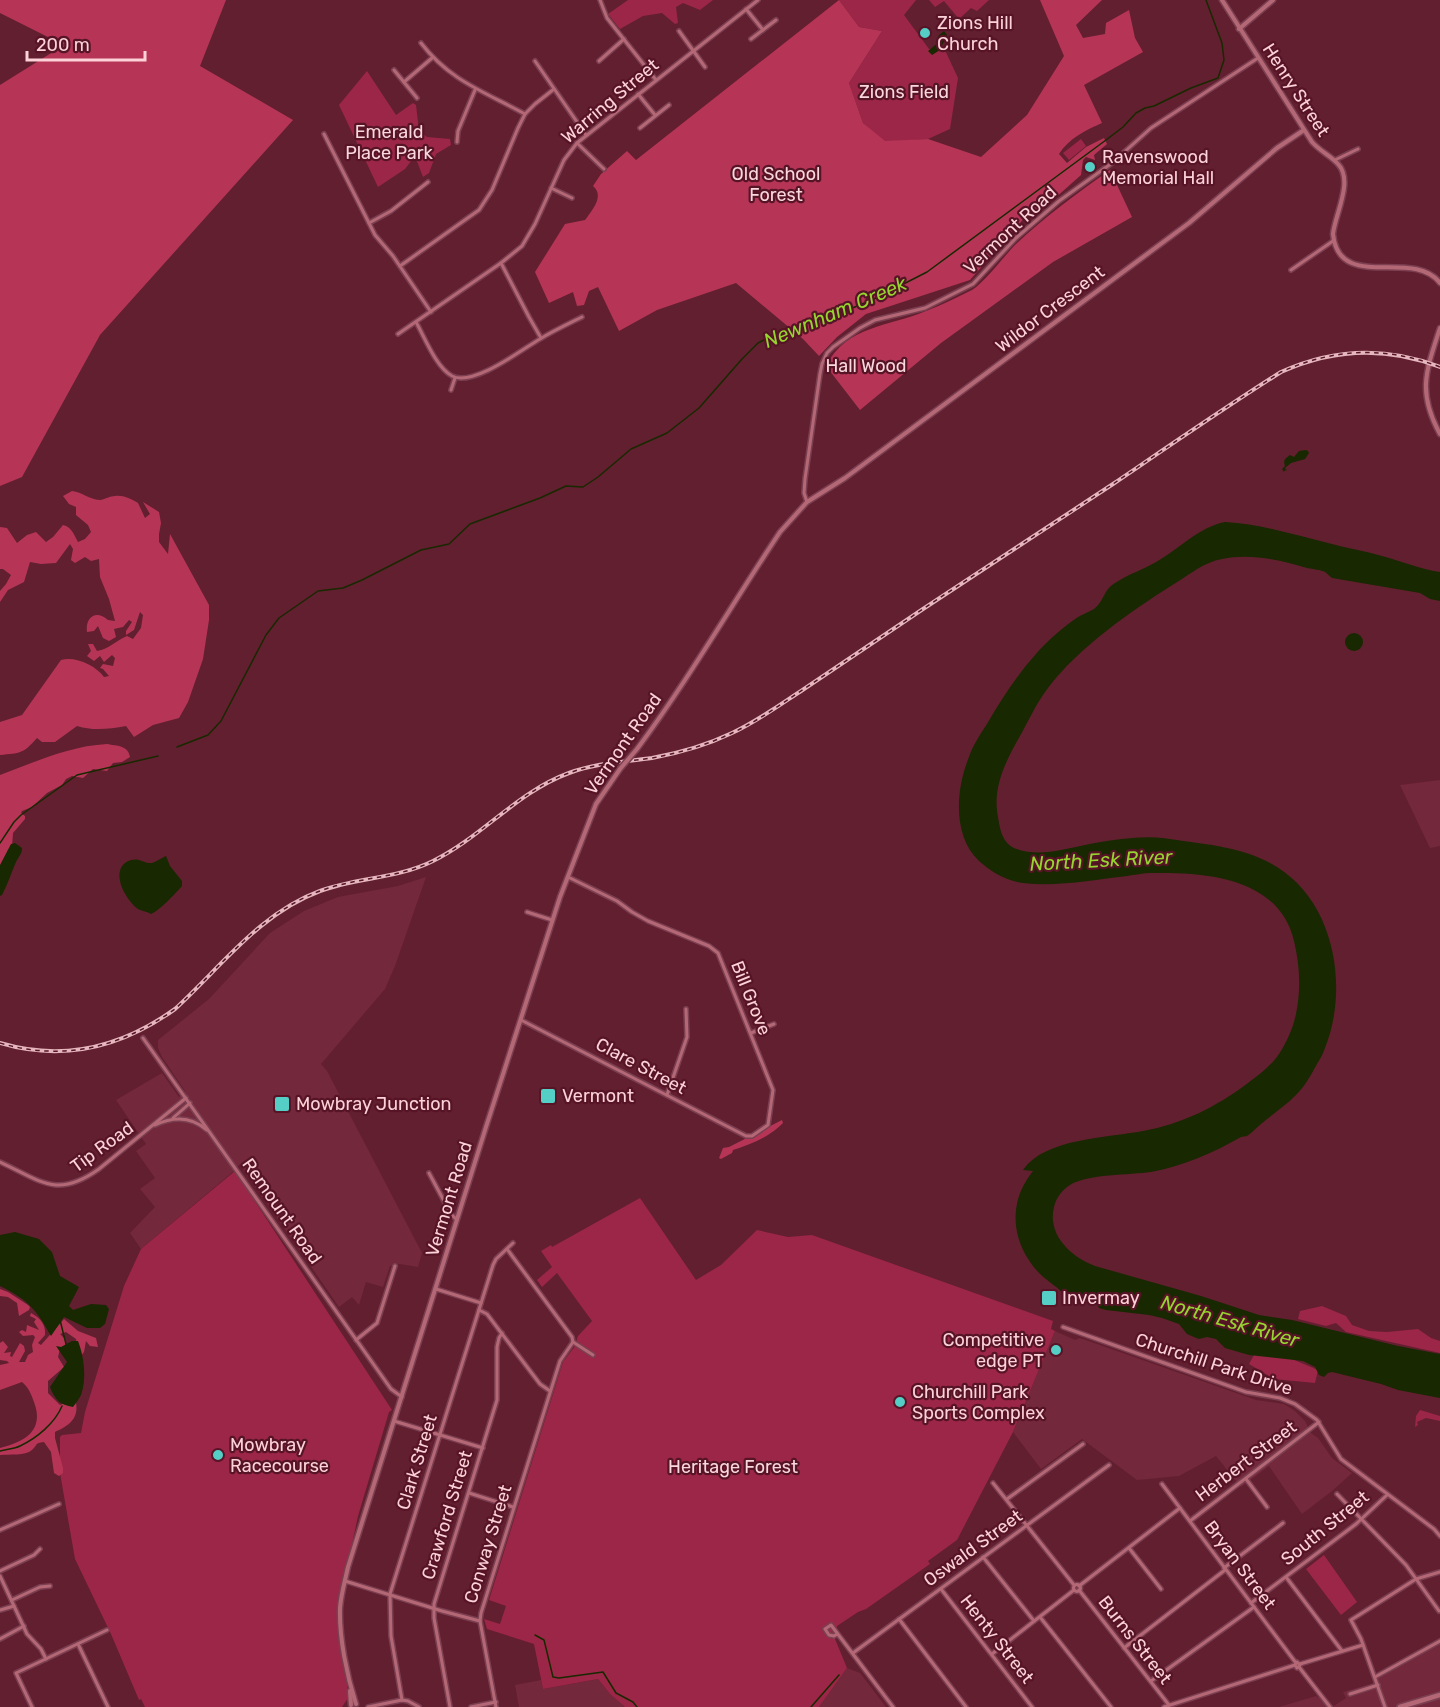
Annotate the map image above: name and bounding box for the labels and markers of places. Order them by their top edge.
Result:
place label: Zions Hill Church [937,12,1013,55]
marker: Zions Hill Church [918,26,932,40]
place label: Ravenswood Memorial Hall [1102,146,1214,189]
marker: Ravenswood Memorial Hall [1083,160,1097,174]
place label: Vermont [562,1085,634,1107]
marker: Vermont [539,1087,557,1105]
place label: Mowbray Junction [296,1093,451,1115]
marker: Mowbray Junction [273,1095,291,1113]
place label: Invermay [1062,1287,1140,1309]
marker: Invermay [1040,1289,1058,1307]
place label: Competitive edge PT [942,1329,1044,1372]
marker: Competitive edge PT [1049,1343,1063,1357]
place label: Churchill Park Sports Complex [912,1381,1045,1424]
marker: Churchill Park Sports Complex [893,1395,907,1409]
place label: Mowbray Racecourse [230,1434,329,1477]
marker: Mowbray Racecourse [211,1448,225,1462]

